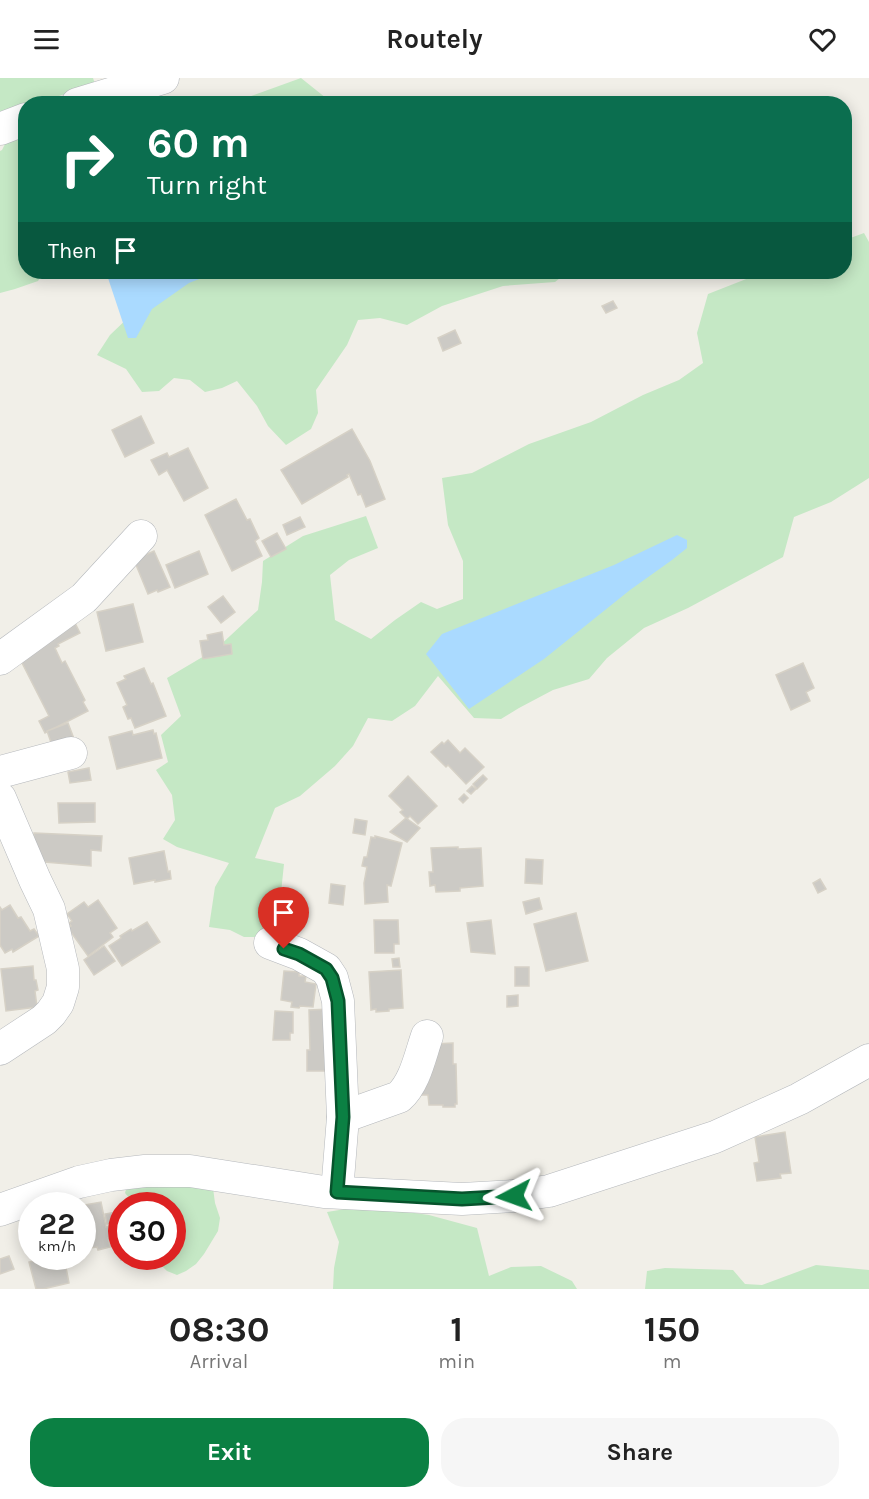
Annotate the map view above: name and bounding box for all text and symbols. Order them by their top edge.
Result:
icon: menu [30,23,63,56]
text: Routely [386,23,483,55]
icon: heart [806,23,839,56]
text: 60 m [147,118,250,168]
icon: right [48,120,126,198]
text: Turn right [147,169,267,201]
icon: arrive [109,234,142,267]
text: Then [48,238,97,264]
pin [258,887,309,949]
icon: arrive [267,896,300,929]
position arrow [482,1164,546,1228]
speed limit sign: 30 [108,1192,186,1270]
text: 22 [39,1206,75,1242]
text: km/h [38,1237,76,1255]
text: 08:30 [169,1308,270,1350]
text: 1 [450,1308,463,1350]
text: 150 [644,1308,700,1350]
text: Arrival [190,1350,248,1373]
text: min [438,1350,475,1373]
text: m [663,1350,681,1373]
button: Exit [30,1418,429,1487]
button: Share [441,1418,839,1487]

